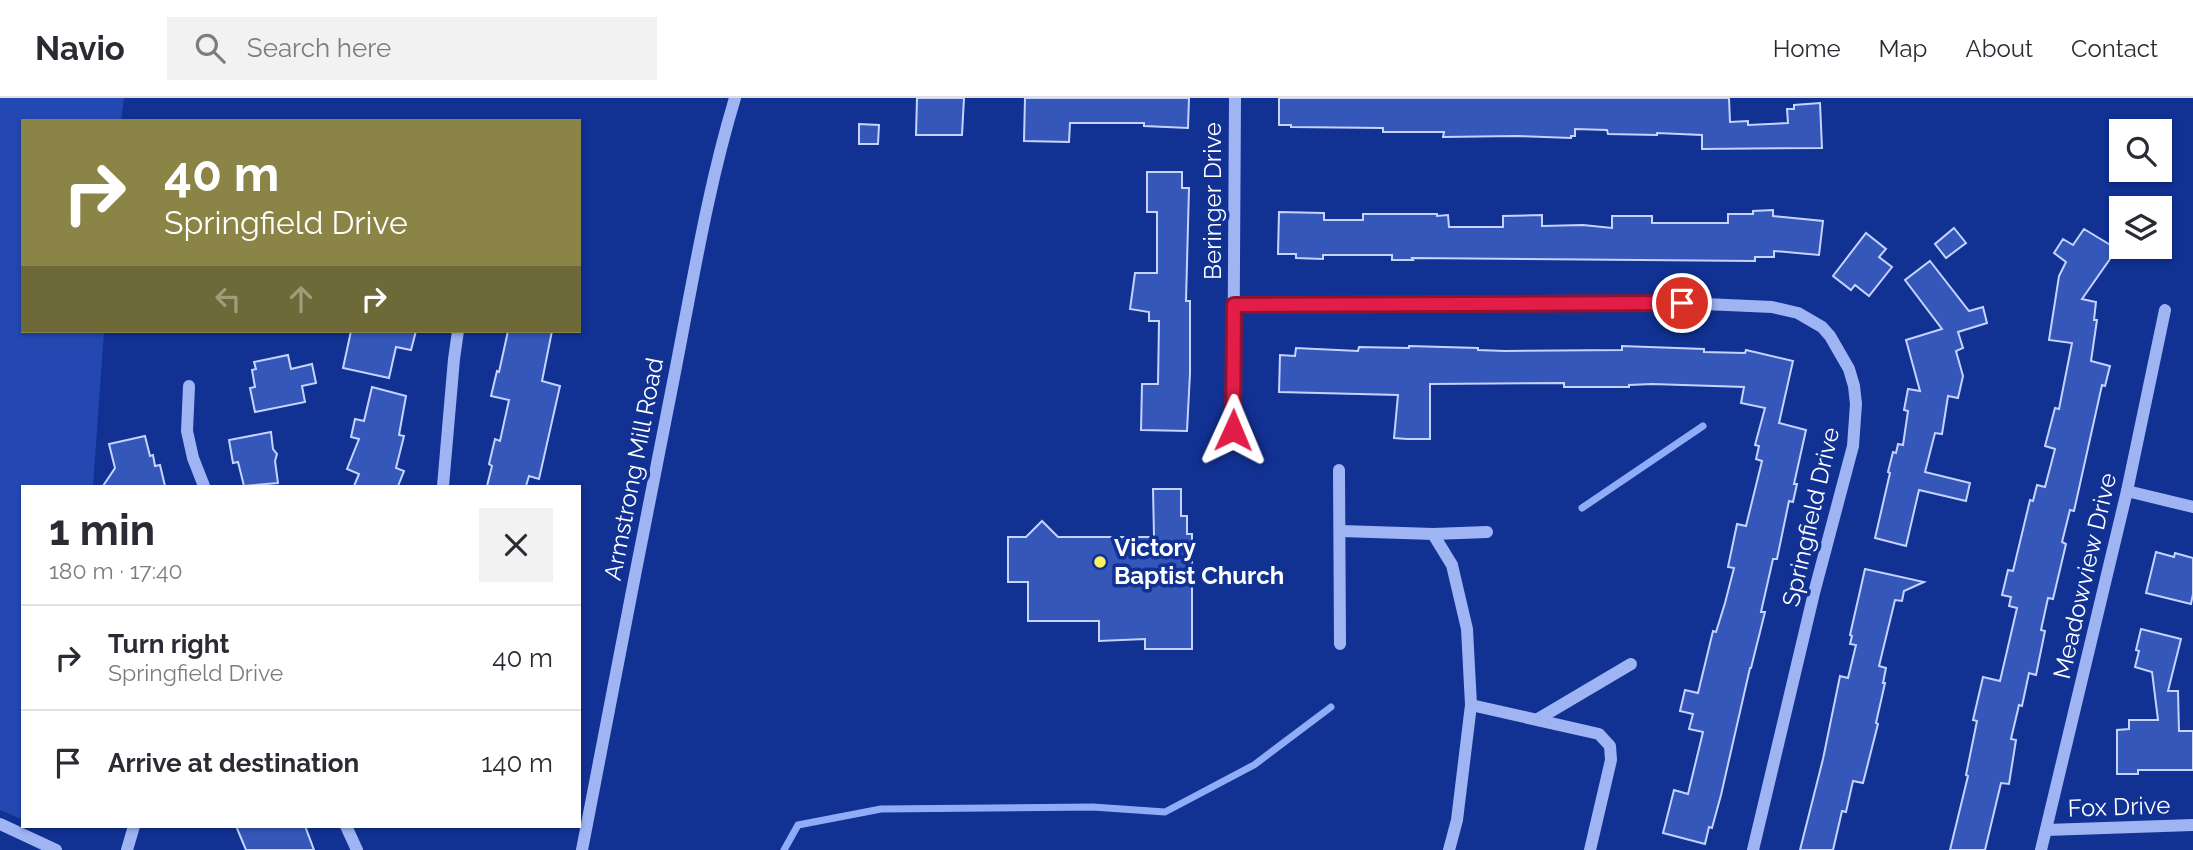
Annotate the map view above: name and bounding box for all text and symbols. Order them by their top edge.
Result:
search box [167,17,657,80]
text: Navio [35,29,125,68]
icon: search [191,29,229,67]
text: Search here [247,33,391,63]
text: Home [1773,34,1841,63]
text: Map [1879,34,1927,63]
text: About [1965,34,2033,63]
text: Contact [2071,34,2158,63]
map controls [2109,119,2172,259]
button: search [2109,119,2172,182]
street label: Beringer Drive [1198,122,1227,280]
text: 40 m [164,145,279,202]
icon: right [49,147,140,238]
button: layers [2109,196,2172,259]
text: Springfield Drive [164,204,408,241]
pin [1652,273,1712,333]
icon: left [209,280,247,318]
icon: ahead [282,280,320,318]
icon: right [355,280,393,318]
icon: arrive [1663,284,1701,322]
street label: Armstrong Mill Road [598,355,669,583]
position arrow [1196,393,1270,467]
street label: Springfield Drive [1776,425,1845,609]
street label: Meadowview Drive [2047,470,2122,682]
text: 1 min [49,506,155,555]
button: close [479,508,553,582]
place label: Victory Baptist Church [1114,533,1284,590]
marker: Victory Baptist Church [1092,554,1108,570]
text: 180 m · 17:40 [49,557,183,584]
text: Turn right [108,629,229,659]
icon: right [49,639,87,677]
text: 40 m [492,643,553,673]
text: Springfield Drive [108,659,283,686]
icon: arrive [49,744,87,782]
text: Arrive at destination [108,748,359,778]
text: 140 m [481,748,553,778]
street label: Fox Drive [2067,790,2171,823]

